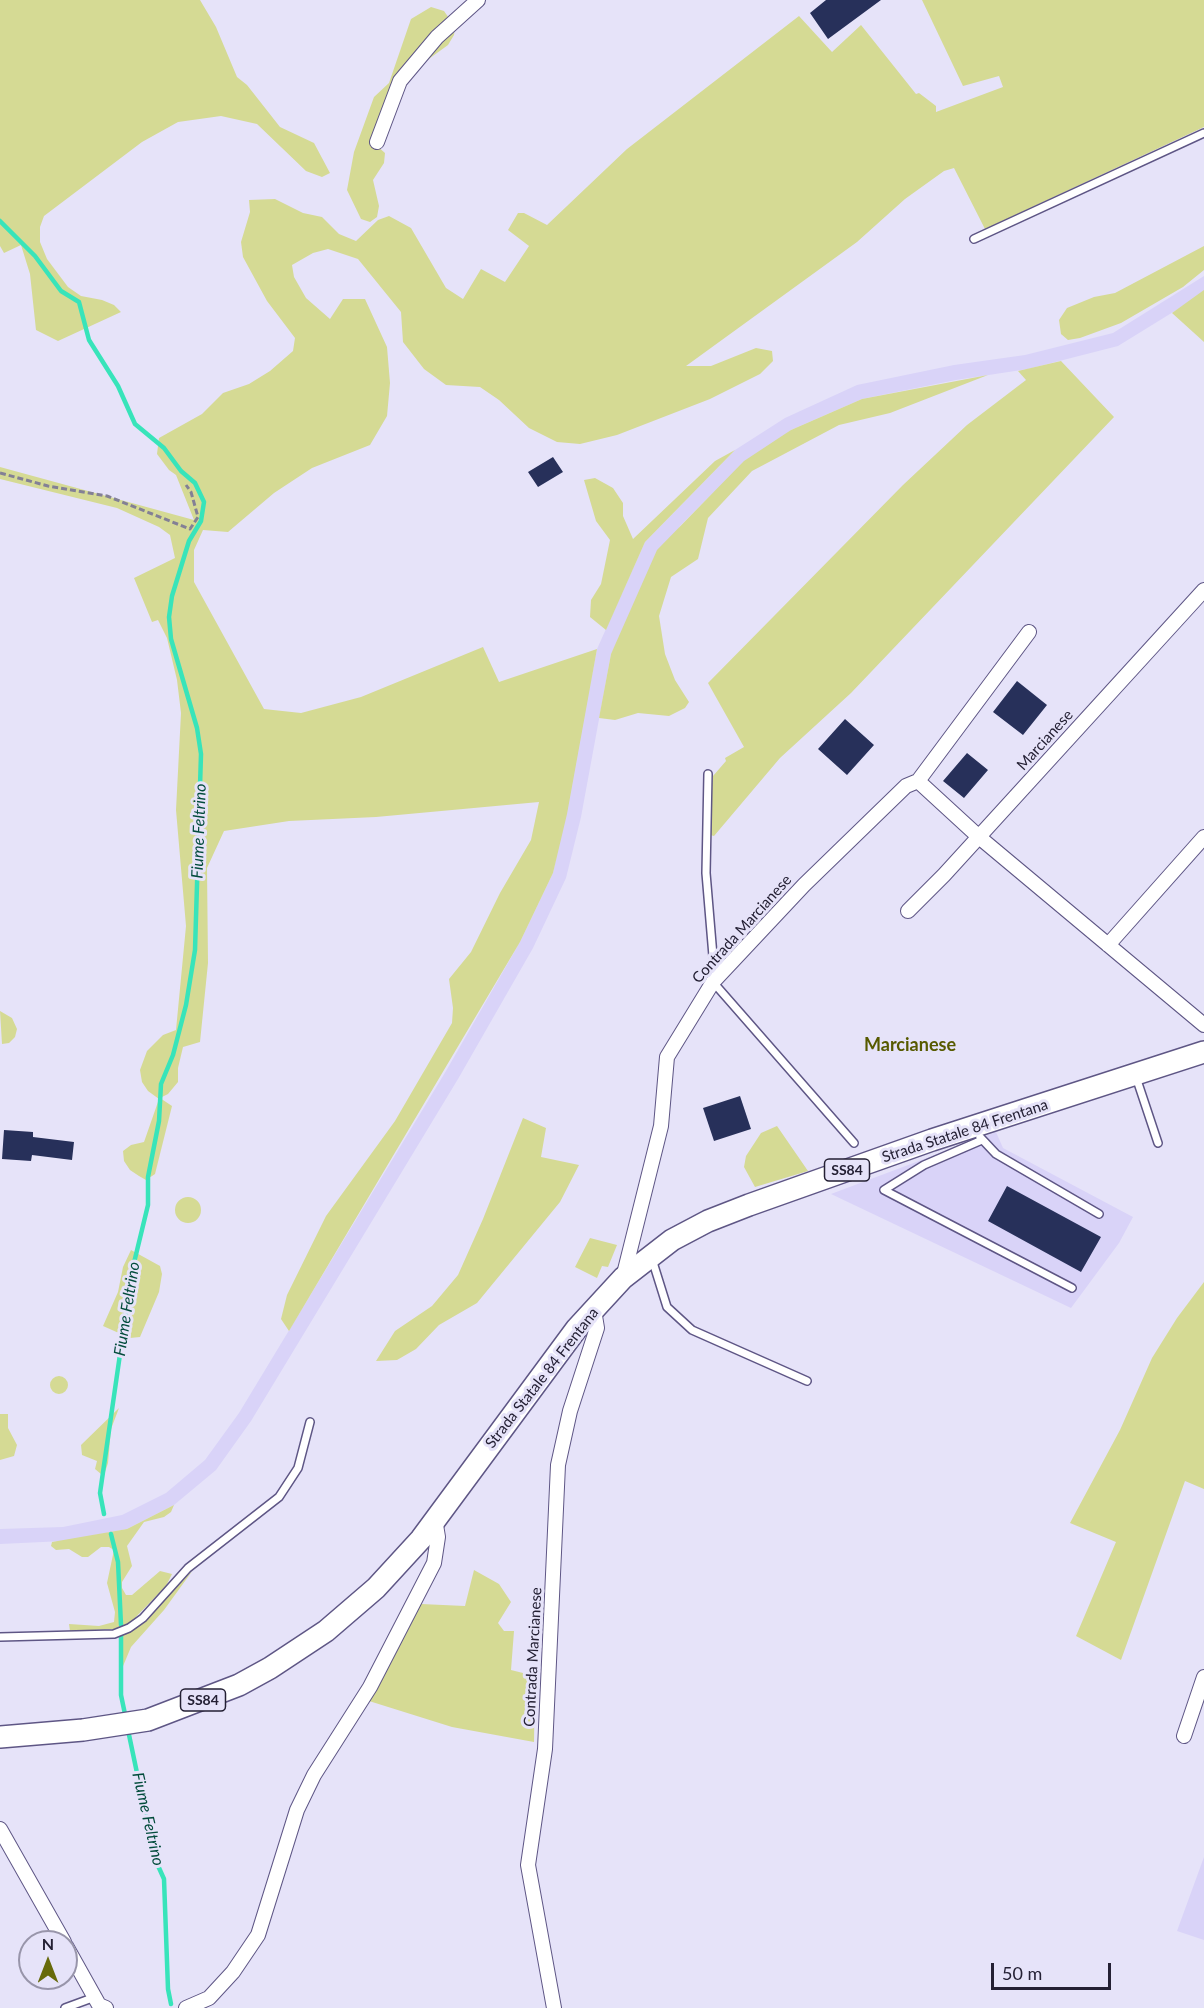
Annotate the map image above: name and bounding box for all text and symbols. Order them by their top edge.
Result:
street label: Marcianese [1013,706,1077,774]
water label: Fiume Feltrino [188,783,210,879]
street label: Contrada Marcianese [689,871,795,987]
district label: Marcianese [864,1034,956,1056]
street label: Strada Statale 84 Frentana [880,1096,1050,1166]
road number: SS84 [824,1159,870,1181]
water label: Fiume Feltrino [110,1261,144,1357]
street label: Strada Statale 84 Frentana [482,1304,602,1452]
street label: Contrada Marcianese [520,1587,546,1727]
road number: SS84 [180,1689,226,1711]
water label: Fiume Feltrino [128,1770,168,1868]
north arrow [18,1930,78,1990]
text: N [42,1934,54,1953]
scale bar [994,1951,1114,1989]
text: 50 m [1002,1962,1042,1984]

